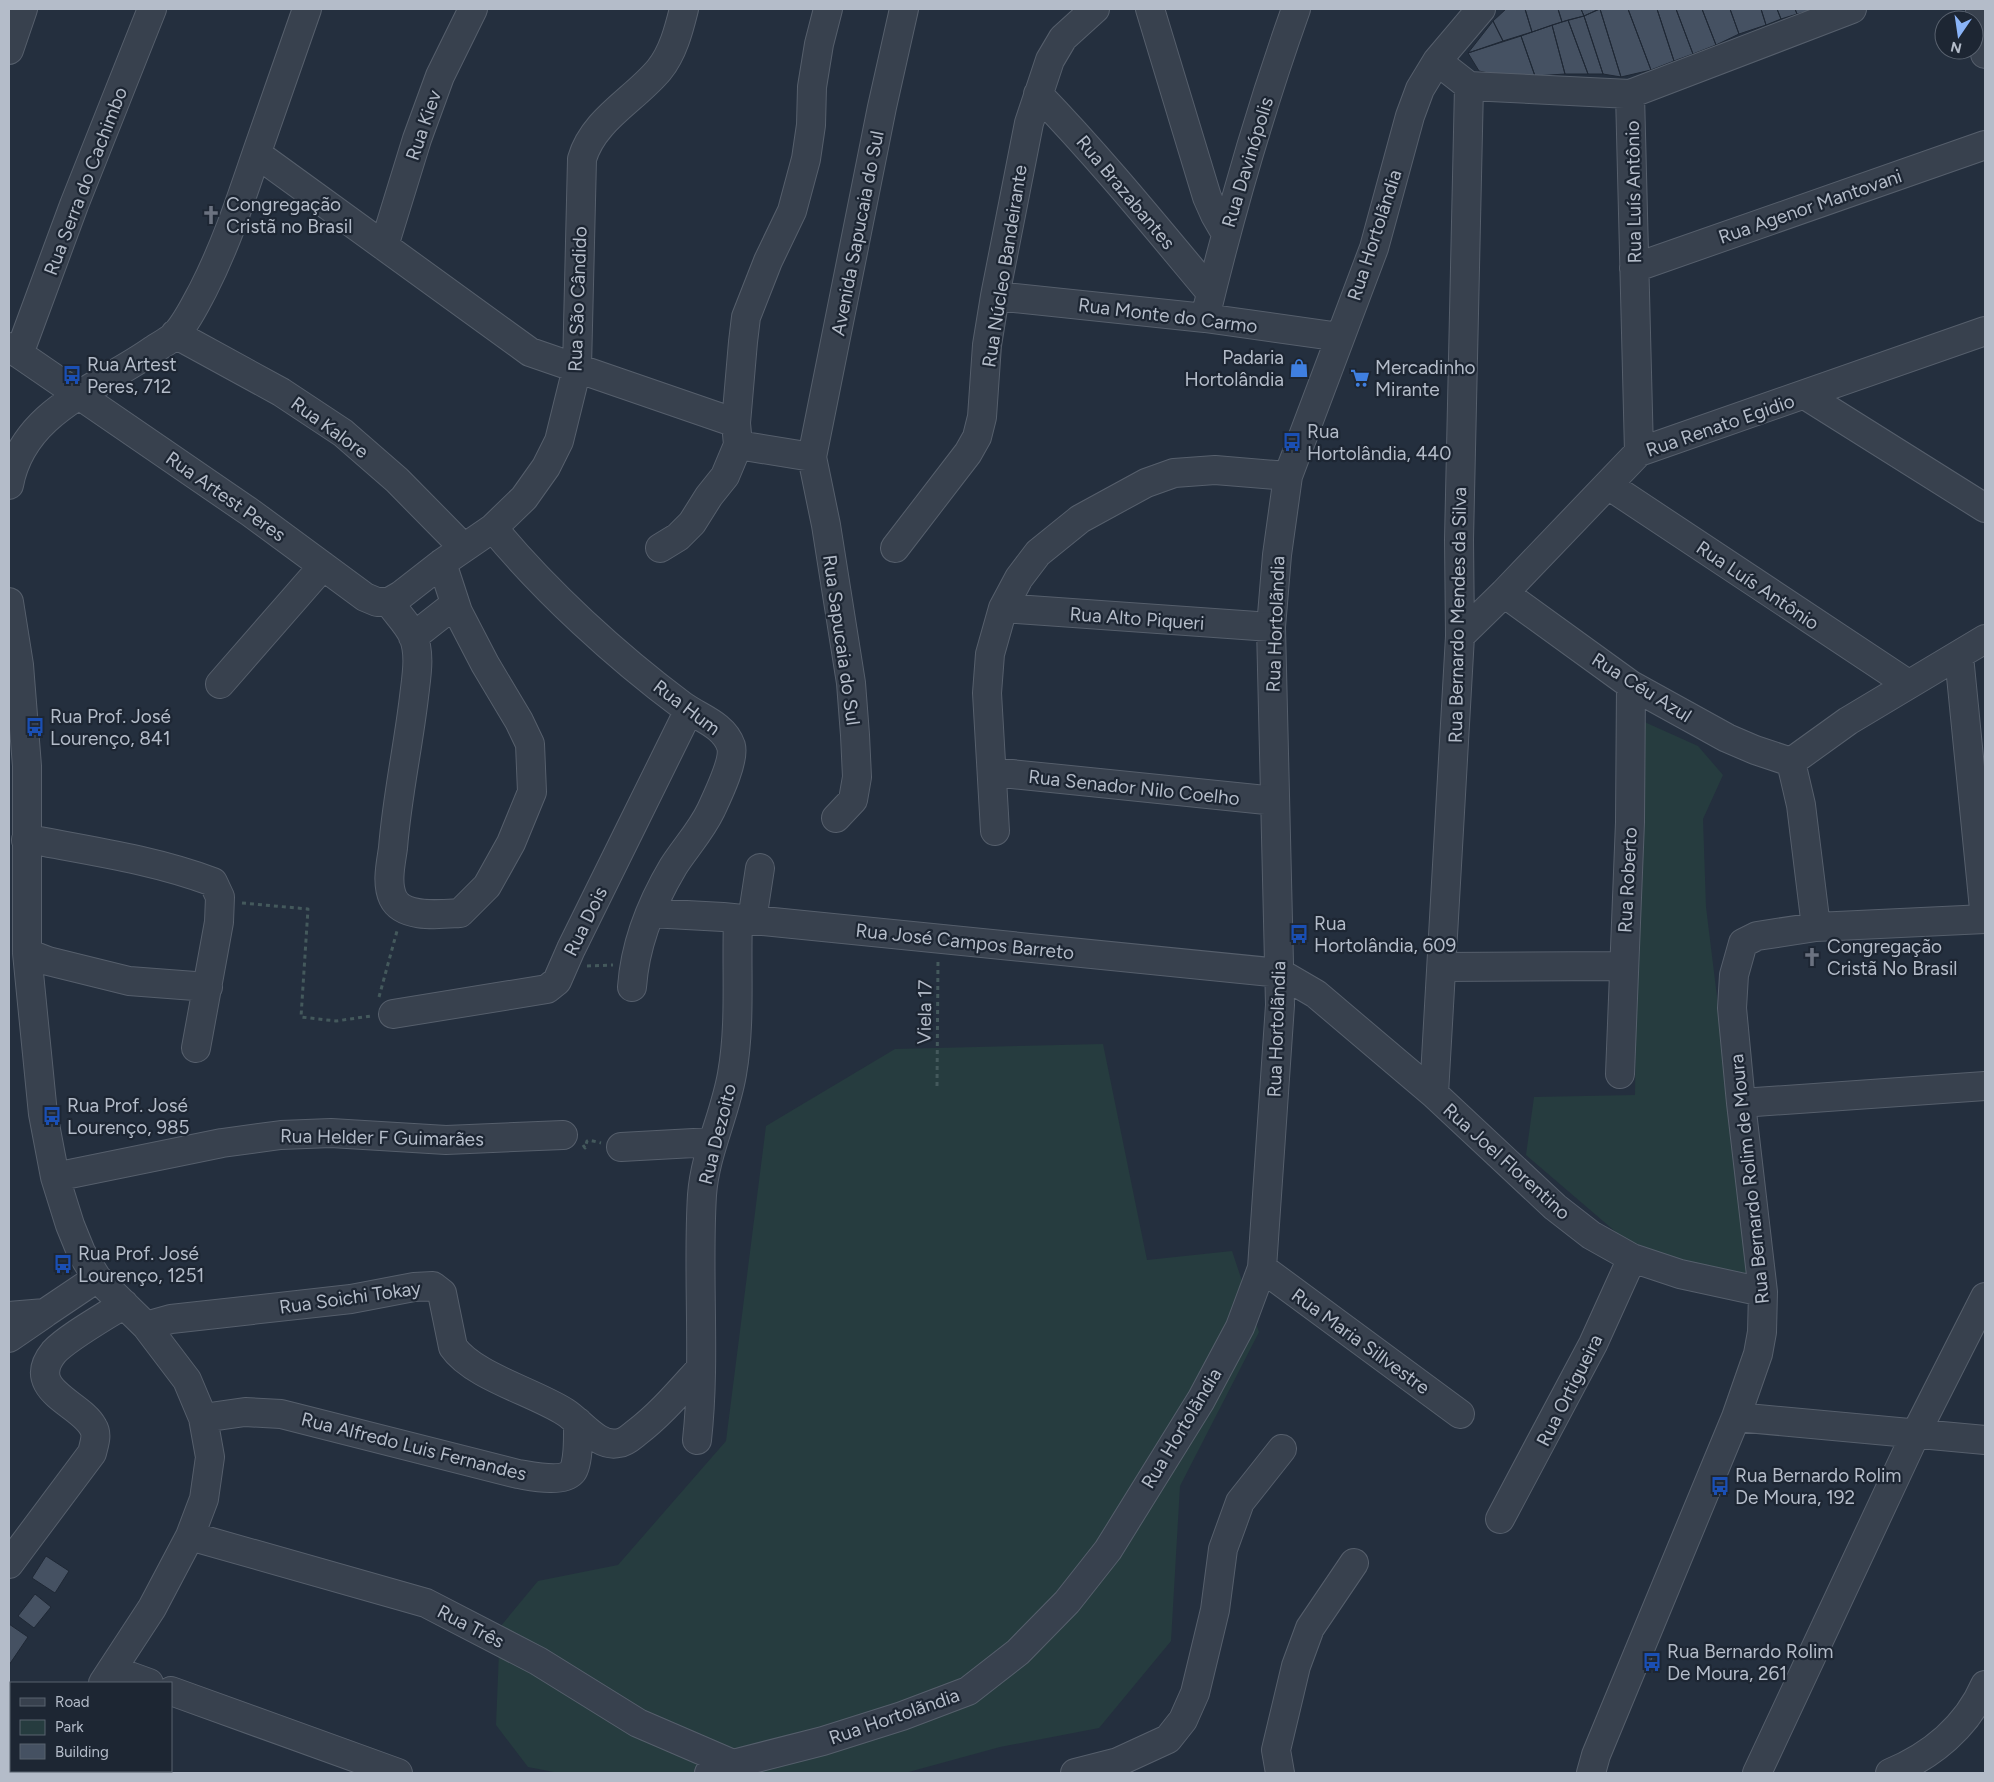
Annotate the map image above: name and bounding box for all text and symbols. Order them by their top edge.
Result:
north arrow [1934,10,1984,60]
text: N [1949,38,1963,57]
street label: Rua Serra do Cachimbo [39,84,132,279]
street label: Rua Kiev [401,87,446,163]
street label: Rua Davinópolis [1217,94,1278,230]
street label: Rua Luís Antônio [1621,120,1646,264]
street label: Avenida Sapucaia do Sul [826,129,889,338]
street label: Rua Brazabantes [1071,131,1180,254]
street label: Rua Núcleo Bandeirante [977,163,1032,369]
street label: Rua Agenor Mantovani [1715,164,1905,249]
street label: Rua Hortolãndia [1342,167,1406,304]
place label: Congregação Cristã no Brasil [226,193,352,238]
church icon: Congregação Cristã no Brasil [200,204,222,226]
street label: Rua São Cândido [563,226,592,372]
street label: Rua Monte do Carmo [1077,293,1259,338]
place label: Padaria Hortolândia [1184,346,1284,391]
place label: Rua Artest Peres, 712 [87,353,177,398]
place label: Mercadinho Mirante [1375,356,1476,401]
shop icon: Padaria Hortolândia [1288,357,1310,379]
bus stop icon: Rua Artest Peres, 712 [61,364,83,386]
supermarket icon: Mercadinho Mirante [1349,367,1371,389]
street label: Rua Renato Egidio [1643,389,1798,462]
street label: Rua Kalore [287,392,373,463]
place label: Rua Hortolândia, 440 [1307,420,1451,465]
bus stop icon: Rua Hortolândia, 440 [1281,431,1303,453]
street label: Rua Artest Peres [161,446,290,546]
street label: Rua Bernardo Mendes da Silva [1444,487,1471,743]
street label: Rua Luís Antônio [1692,536,1823,635]
street label: Rua Sapucaia do Sul [818,553,865,727]
street label: Rua Hortolãndia [1262,555,1289,693]
street label: Rua Alto Piqueri [1069,602,1205,635]
street label: Rua Céu Azul [1588,648,1696,727]
street label: Rua Hum [649,675,725,740]
place label: Rua Prof. José Lourenço, 841 [50,705,171,750]
bus stop icon: Rua Prof. José Lourenço, 841 [24,716,46,738]
street label: Rua Senador Nilo Coelho [1027,765,1241,810]
street label: Rua Roberto [1613,827,1642,934]
street label: Rua Dois [559,883,612,960]
place label: Rua Hortolândia, 609 [1314,912,1456,957]
street label: Rua José Campos Barreto [855,919,1075,964]
bus stop icon: Rua Hortolândia, 609 [1288,923,1310,945]
place label: Congregação Cristã No Brasil [1827,935,1957,980]
church icon: Congregação Cristã No Brasil [1801,946,1823,968]
street label: Rua Hortolãndia [1263,960,1290,1098]
street label: Viela 17 [912,980,937,1044]
street label: Rua Bernardo Rolim de Moura [1725,1053,1774,1305]
street label: Rua Dezoito [694,1081,741,1187]
place label: Rua Prof. José Lourenço, 985 [67,1094,190,1139]
street label: Rua Joel Florentino [1438,1098,1575,1224]
bus stop icon: Rua Prof. José Lourenço, 985 [41,1105,63,1127]
street label: Rua Helder F Guimarães [280,1124,484,1151]
place label: Rua Prof. José Lourenço, 1251 [78,1242,204,1287]
bus stop icon: Rua Prof. José Lourenço, 1251 [52,1253,74,1275]
street label: Rua Soichi Tokay [278,1276,422,1319]
street label: Rua Maria Sillvestre [1287,1284,1434,1399]
street label: Rua Ortigueira [1531,1331,1607,1450]
street label: Rua Hortolãndia [1136,1364,1226,1493]
street label: Rua Alfredo Luis Fernandes [299,1407,529,1486]
place label: Rua Bernardo Rolim De Moura, 192 [1735,1464,1902,1509]
bus stop icon: Rua Bernardo Rolim De Moura, 192 [1709,1475,1731,1497]
street label: Rua Três [433,1600,508,1653]
place label: Rua Bernardo Rolim De Moura, 261 [1667,1640,1834,1685]
bus stop icon: Rua Bernardo Rolim De Moura, 261 [1641,1651,1663,1673]
legend [10,1682,172,1772]
street label: Rua Hortolãndia [826,1683,962,1750]
text: Road [55,1693,90,1711]
text: Park [55,1718,84,1736]
text: Building [55,1743,109,1761]

